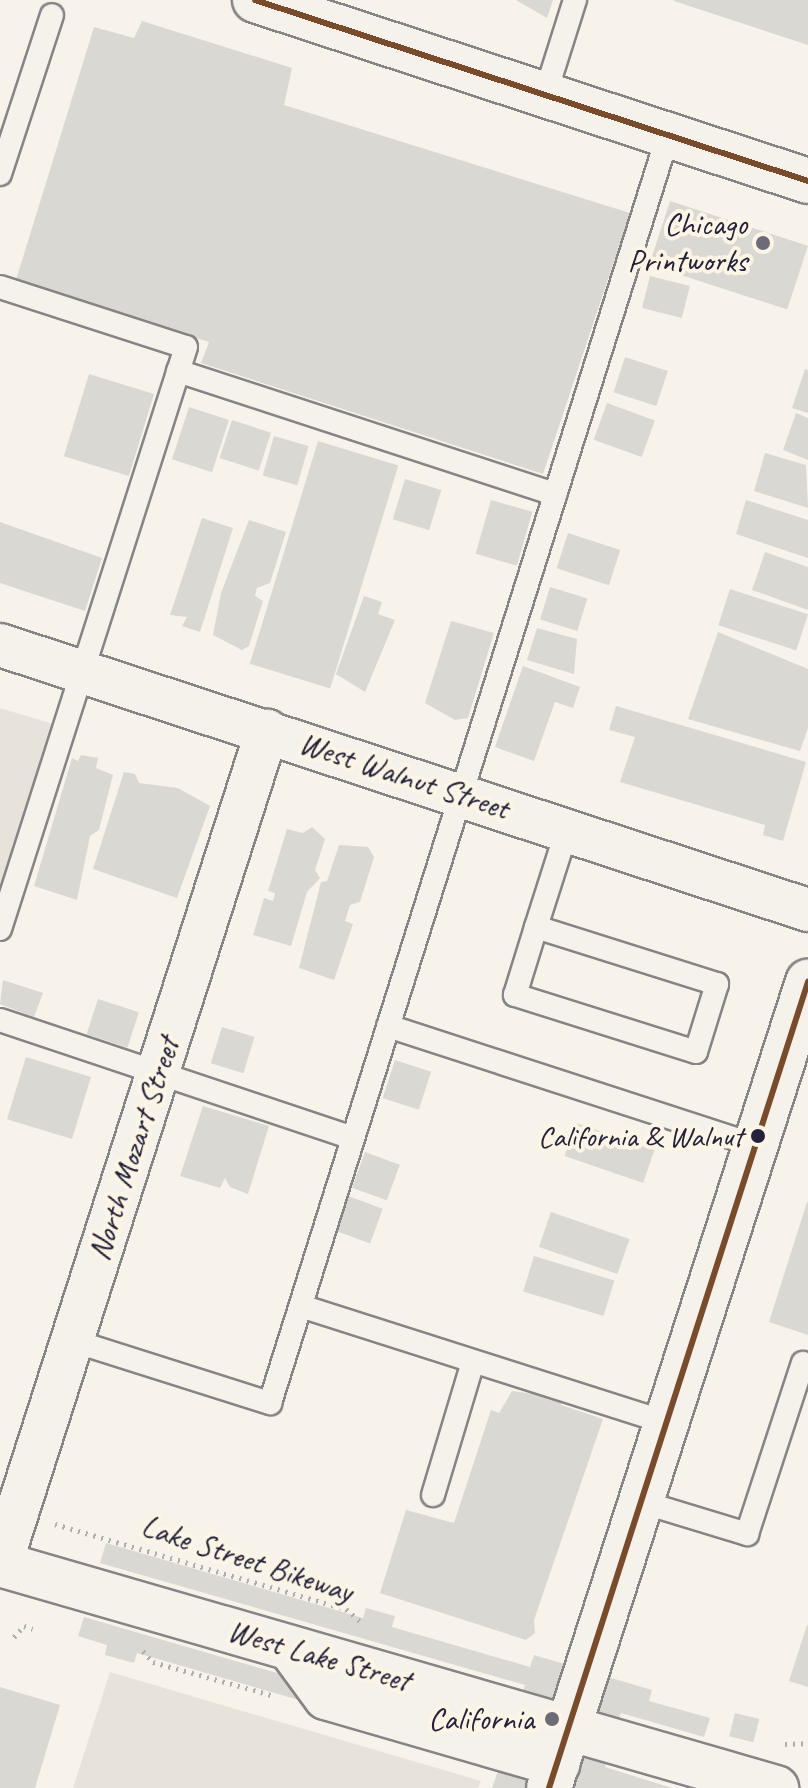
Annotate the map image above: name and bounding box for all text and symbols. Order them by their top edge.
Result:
place label: Chicago Printworks [628,206,747,281]
marker: Chicago Printworks [754,234,772,252]
street label: West Walnut Street [294,724,514,828]
street label: North Mozart Street [80,1033,188,1265]
place label: California & Walnut [538,1118,743,1154]
marker: California & Walnut [750,1128,766,1144]
street label: Lake Street Bikeway [136,1507,358,1611]
street label: West Lake Street [222,1611,416,1701]
place label: California [428,1700,534,1738]
marker: California [541,1708,563,1730]

